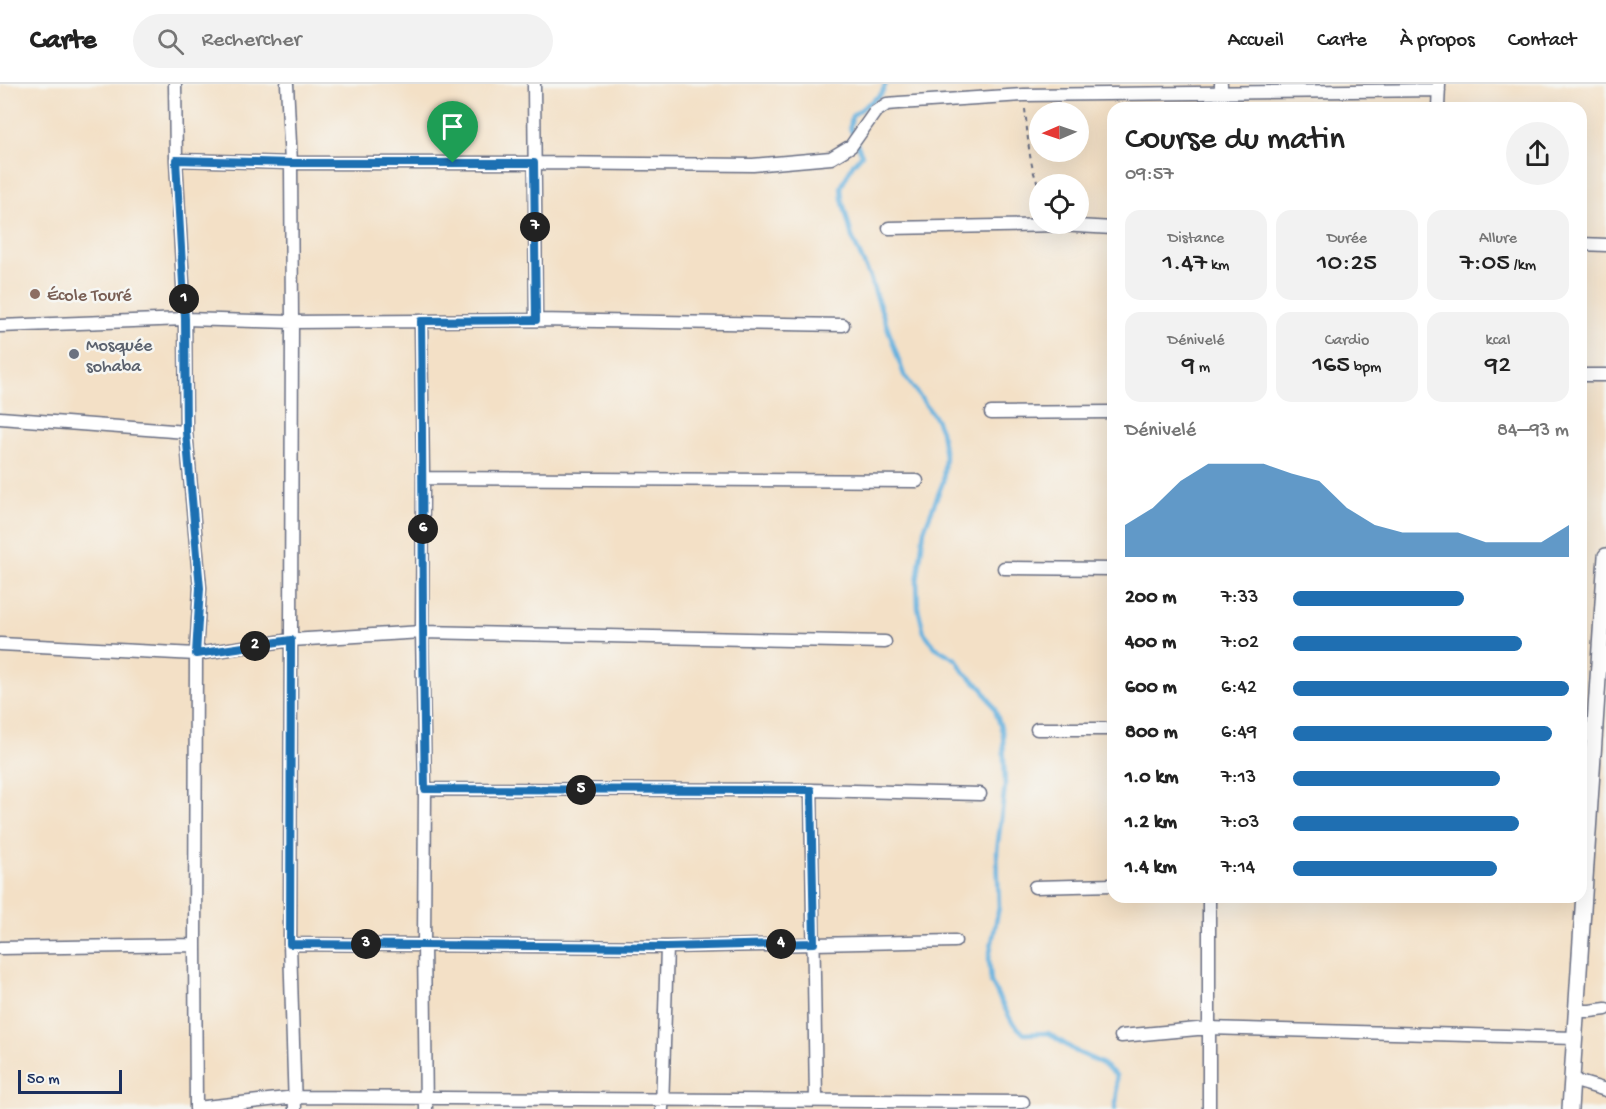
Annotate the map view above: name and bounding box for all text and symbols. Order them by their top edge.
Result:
search box [133,14,553,68]
text: Carte [30,25,97,58]
icon: search [154,25,187,58]
text: Rechercher [202,28,301,54]
text: Accueil [1227,29,1284,54]
text: Carte [1317,29,1367,54]
text: À propos [1400,29,1475,54]
text: Contact [1508,29,1576,54]
pin [427,101,478,163]
north arrow [1029,102,1089,162]
map controls [1029,102,1089,234]
icon: arrive [436,110,469,143]
text: Course du matin [1125,122,1345,160]
button: share [1506,122,1569,185]
text: 09:57 [1125,164,1174,187]
button: locate [1029,174,1089,234]
pin: 7 [520,212,550,242]
text: 7 [531,217,539,236]
text: Distance [1168,230,1224,249]
text: Durée [1327,230,1367,249]
text: Allure [1479,230,1517,249]
text: 1.47 [1163,249,1207,280]
text: 10:25 [1317,249,1377,280]
text: 7:05 [1460,249,1510,280]
text: km [1207,257,1229,276]
text: /km [1510,257,1536,276]
pin: 1 [169,284,199,314]
place label: École Touré [47,286,132,307]
marker: École Touré [28,287,42,301]
text: 1 [181,289,187,308]
text: Dénivelé [1168,332,1224,351]
text: Cardio [1325,332,1369,351]
text: kcal [1486,332,1510,351]
place label: Mosquée sohaba [86,336,153,378]
marker: Mosquée sohaba [67,347,81,361]
text: 9 [1182,351,1195,382]
text: 165 [1313,351,1350,382]
text: 92 [1485,351,1511,382]
text: m [1195,359,1210,378]
text: bpm [1350,359,1381,378]
text: Dénivelé [1125,420,1196,443]
text: 84–93 m [1497,420,1569,443]
pin: 6 [408,514,438,544]
text: 6 [419,519,427,538]
text: 200 m [1125,587,1176,610]
text: 7:33 [1221,587,1258,610]
pin: 2 [240,631,270,661]
text: 400 m [1125,632,1176,655]
text: 7:02 [1221,632,1259,655]
text: 2 [251,636,259,655]
text: 600 m [1125,677,1177,700]
text: 6:42 [1221,677,1257,700]
text: 800 m [1125,722,1178,745]
text: 6:49 [1221,722,1257,745]
text: 1.0 km [1125,767,1179,790]
text: 7:13 [1221,767,1256,790]
pin: 5 [566,775,596,805]
text: 5 [577,780,585,799]
text: 1.2 km [1125,812,1177,835]
text: 7:03 [1221,812,1259,835]
text: 1.4 km [1125,857,1177,880]
text: 7:14 [1221,857,1255,880]
pin: 3 [351,929,381,959]
pin: 4 [766,929,796,959]
text: 3 [362,934,370,953]
text: 4 [777,934,785,953]
scale bar [18,1067,122,1094]
text: 50 m [27,1071,60,1090]

